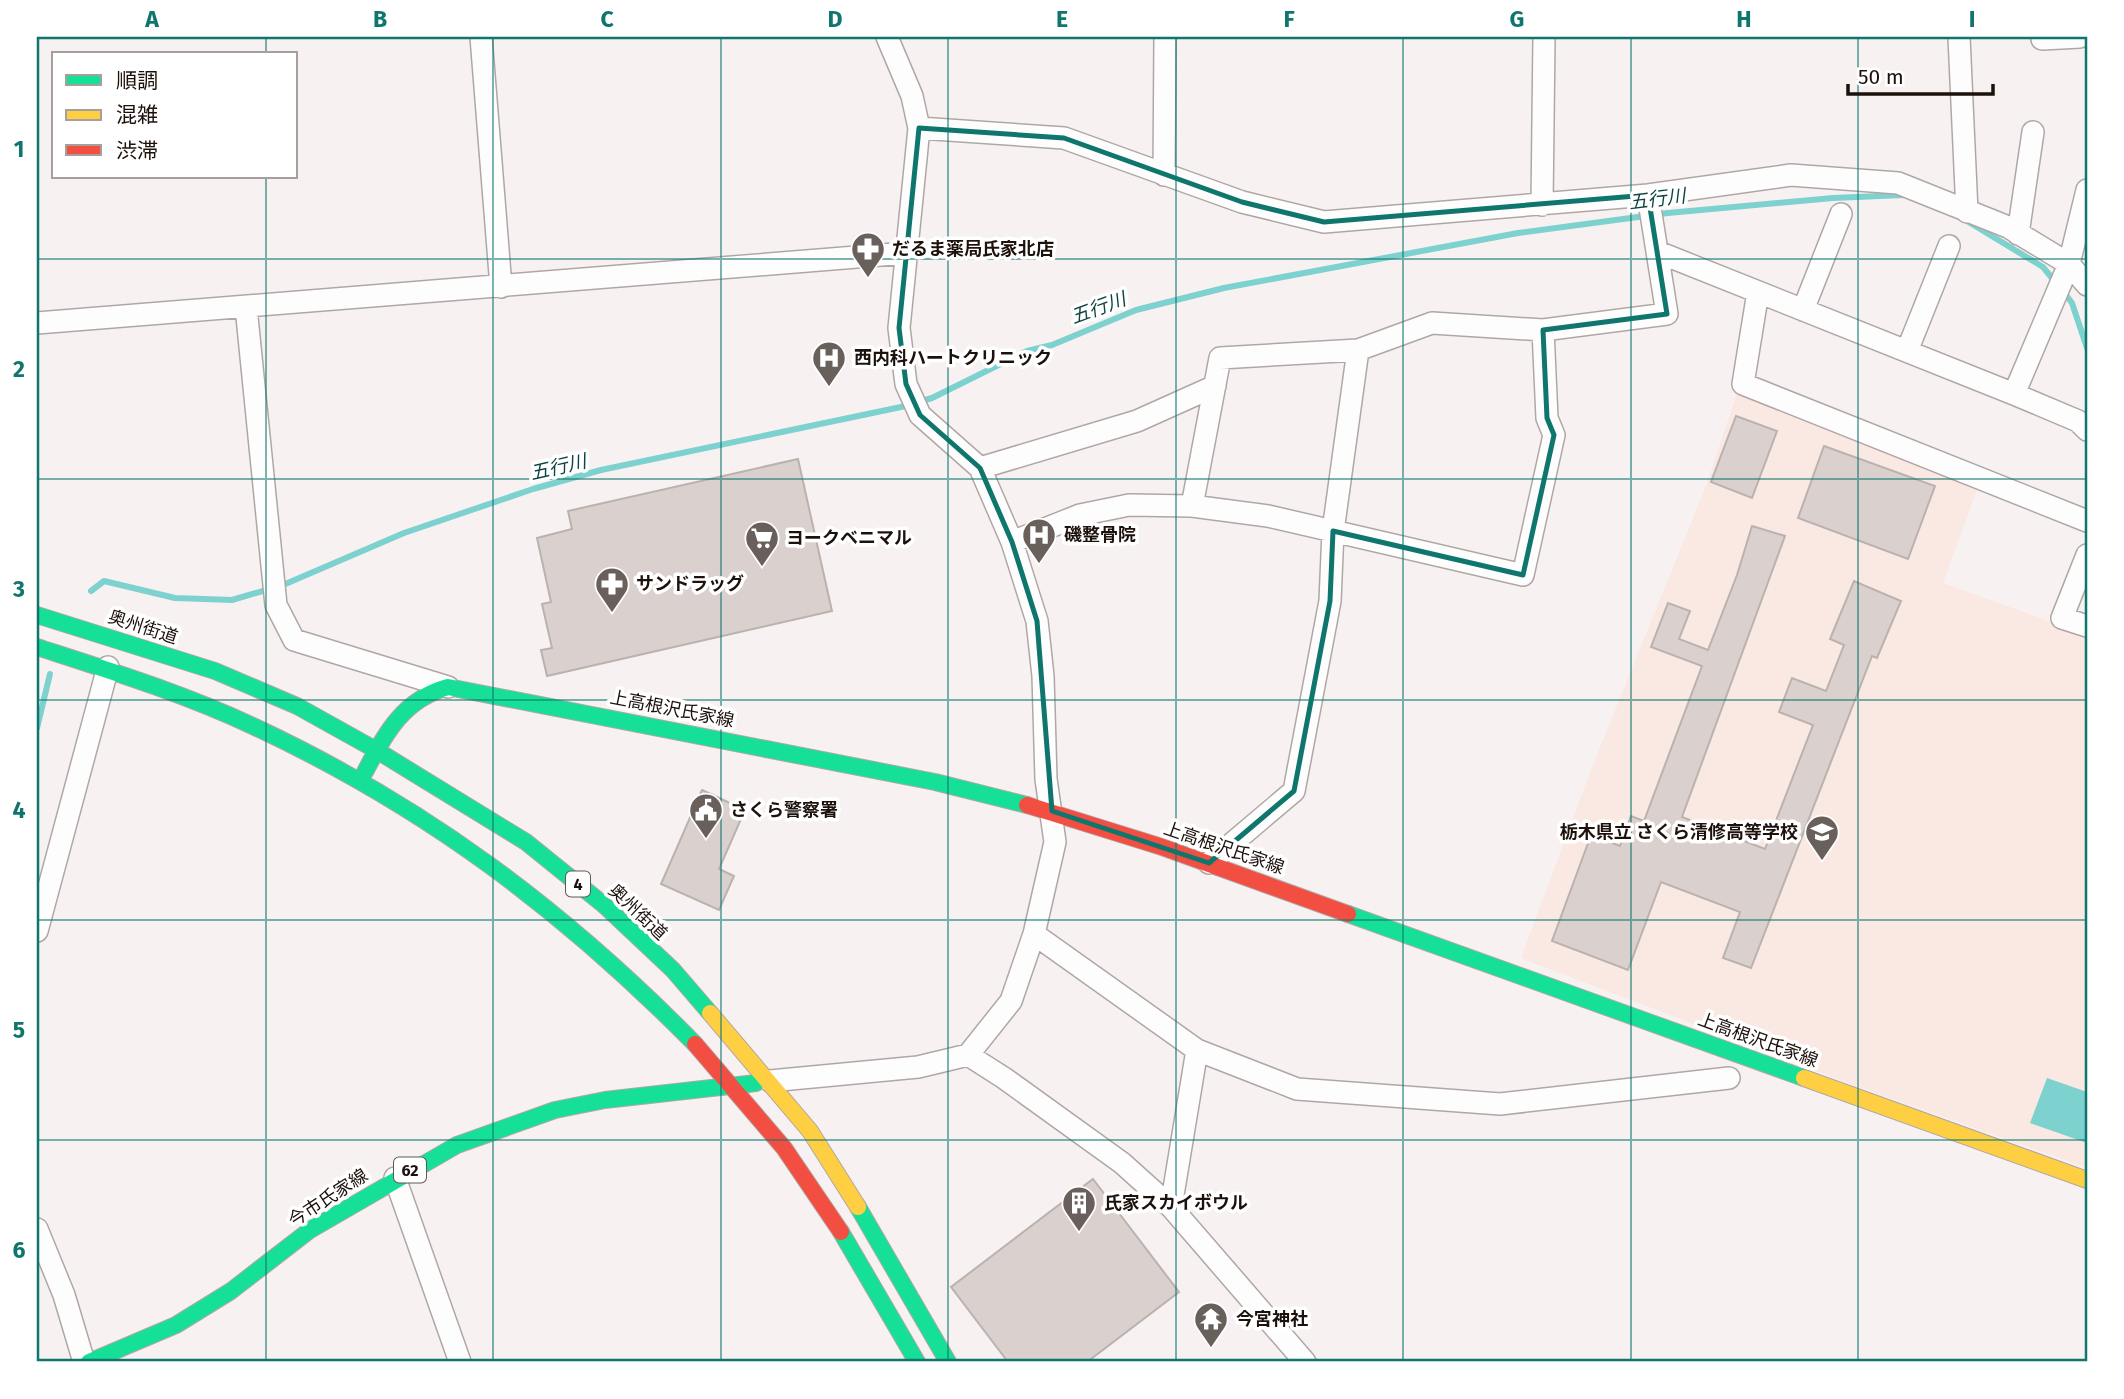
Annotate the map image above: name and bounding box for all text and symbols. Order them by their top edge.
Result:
text: A [144,5,159,33]
text: B [373,5,387,33]
text: C [600,5,614,33]
text: D [828,5,843,33]
text: E [1056,5,1068,33]
text: F [1283,5,1295,33]
text: G [1510,5,1524,33]
text: H [1736,5,1752,33]
text: I [1969,5,1975,33]
legend [52,52,298,178]
scale bar [1848,52,1993,96]
text: 50 m [1858,64,1904,90]
text: 順調 [116,68,158,94]
text: 混雑 [116,102,158,128]
text: 1 [14,135,24,163]
text: 渋滞 [116,138,158,164]
water label: 五行川 [1627,184,1689,214]
pharmacy icon: だるま薬局氏家北店 [849,230,887,279]
place label: だるま薬局氏家北店 [892,238,1054,260]
water label: 五行川 [1067,287,1131,329]
hospital icon: 西内科ハートクリニック [810,339,848,388]
place label: 西内科ハートクリニック [854,347,1052,369]
text: 2 [13,355,25,383]
water label: 五行川 [528,449,590,485]
hospital icon: 磯整骨院 [1020,516,1058,565]
supermarket icon: ヨークベニマル [743,519,781,568]
place label: 磯整骨院 [1064,524,1136,546]
place label: ヨークベニマル [786,527,912,549]
pharmacy icon: サンドラッグ [593,565,631,614]
place label: サンドラッグ [636,573,744,595]
text: 3 [12,575,25,603]
street label: 奥州街道 [105,605,181,649]
street label: 上高根沢氏家線 [608,686,736,732]
public building icon: さくら警察署 [687,791,725,840]
text: 4 [13,796,26,824]
place label: さくら警察署 [730,799,838,821]
school or university icon: 栃木県立 さくら清修高等学校 [1803,813,1841,862]
street label: 上高根沢氏家線 [1161,817,1287,879]
place label: 栃木県立 さくら清修高等学校 [1560,821,1798,843]
road number: 4 [566,872,590,897]
street label: 奥州街道 [604,879,672,945]
street label: 上高根沢氏家線 [1695,1008,1821,1072]
text: 5 [13,1016,25,1044]
road number: 62 [394,1158,426,1182]
street label: 今市氏家線 [284,1164,372,1232]
building icon: 氏家スカイボウル [1060,1184,1098,1233]
place label: 氏家スカイボウル [1104,1192,1248,1214]
text: 6 [13,1236,26,1264]
temple icon: 今宮神社 [1192,1300,1230,1349]
place label: 今宮神社 [1236,1308,1308,1330]

